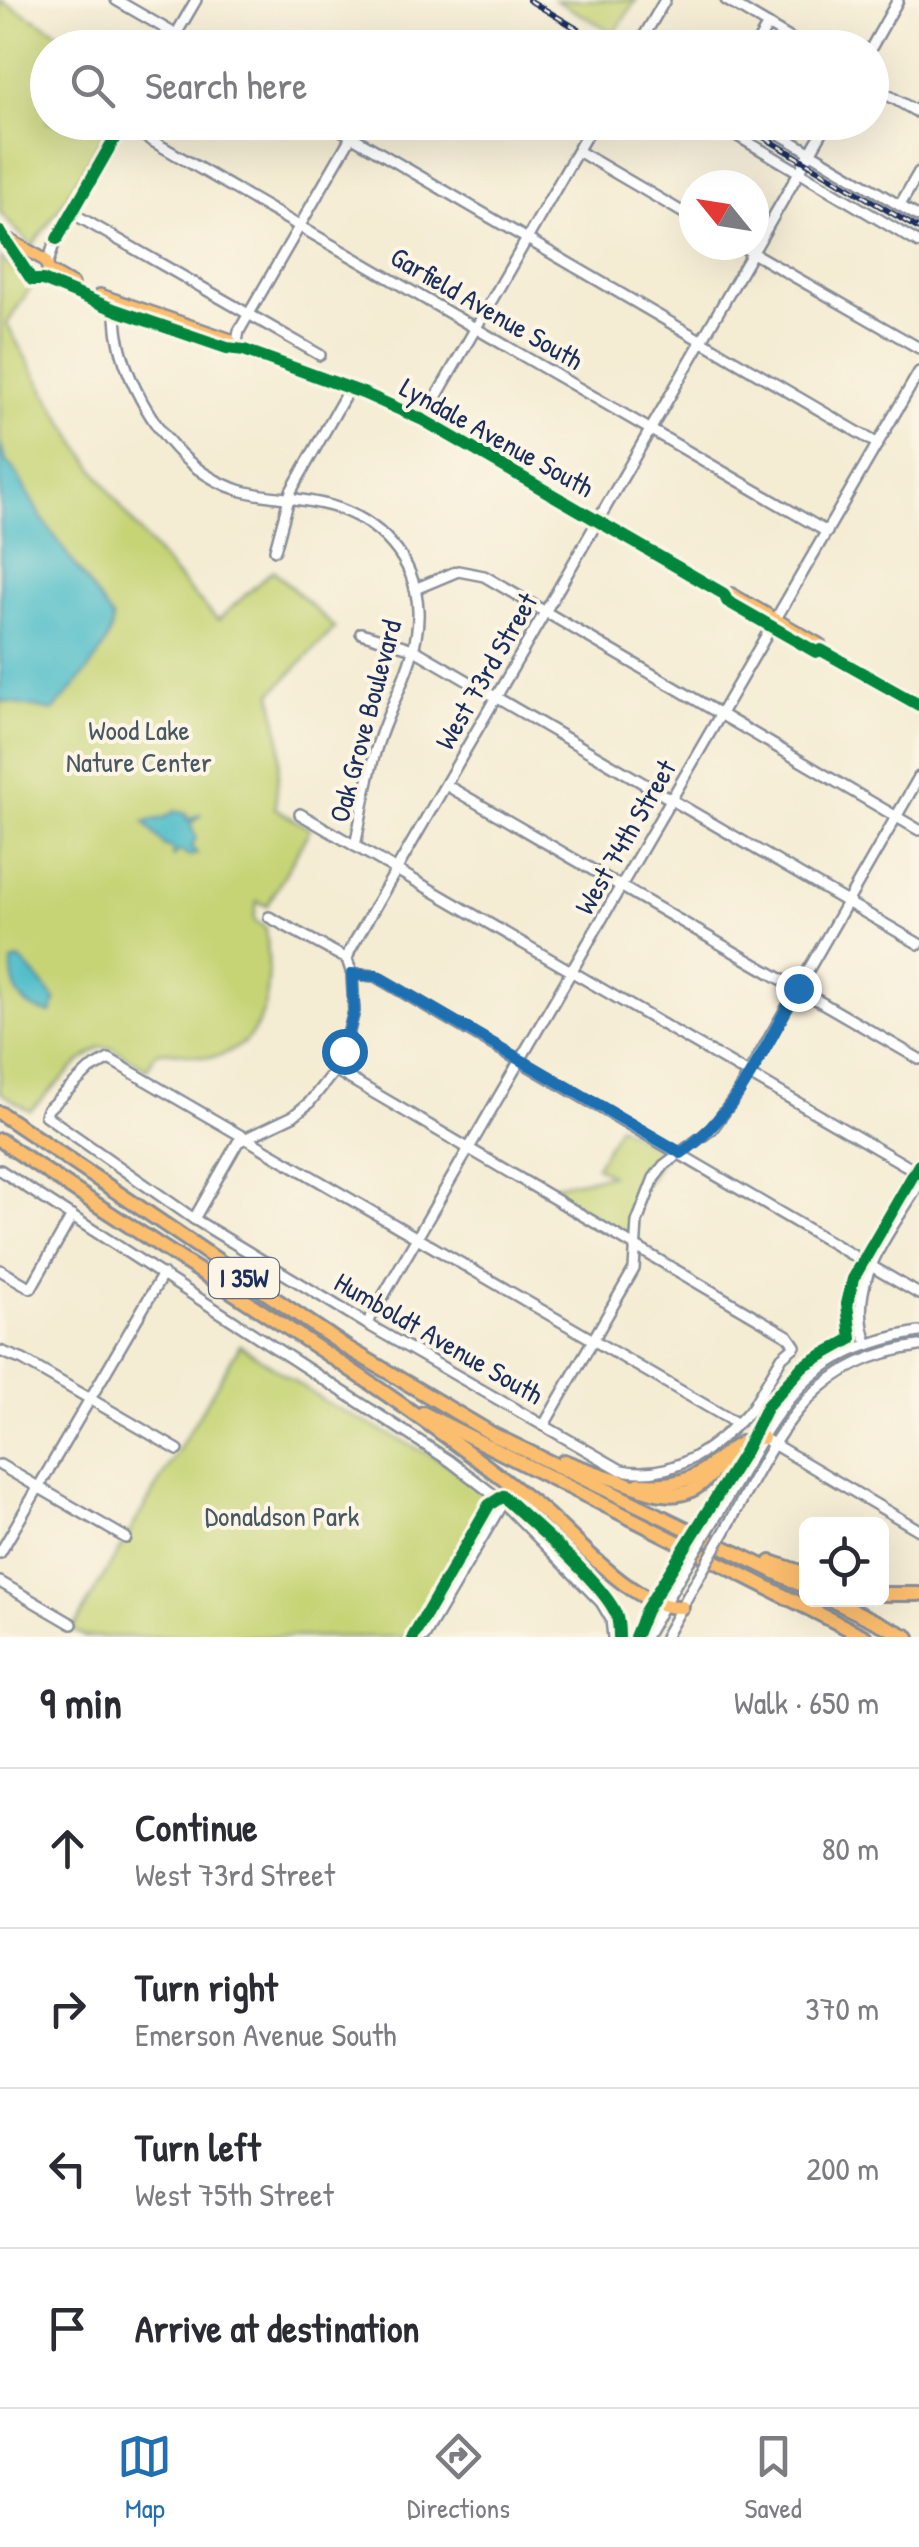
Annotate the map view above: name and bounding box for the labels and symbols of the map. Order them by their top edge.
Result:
north arrow [679,170,769,260]
street label: Garfield Avenue South [384,237,590,379]
street label: Lyndale Avenue South [393,368,601,506]
street label: West 73rd Street [426,585,546,756]
street label: Oak Grove Boulevard [320,616,410,826]
park label: Wood Lake Nature Center [66,711,212,781]
street label: West 74th Street [565,752,685,921]
route end [776,966,822,1012]
route start [322,1029,368,1075]
road number: I 35W [209,1258,279,1298]
street label: Humboldt Avenue South [328,1263,550,1413]
park label: Donaldson Park [205,1497,360,1535]

